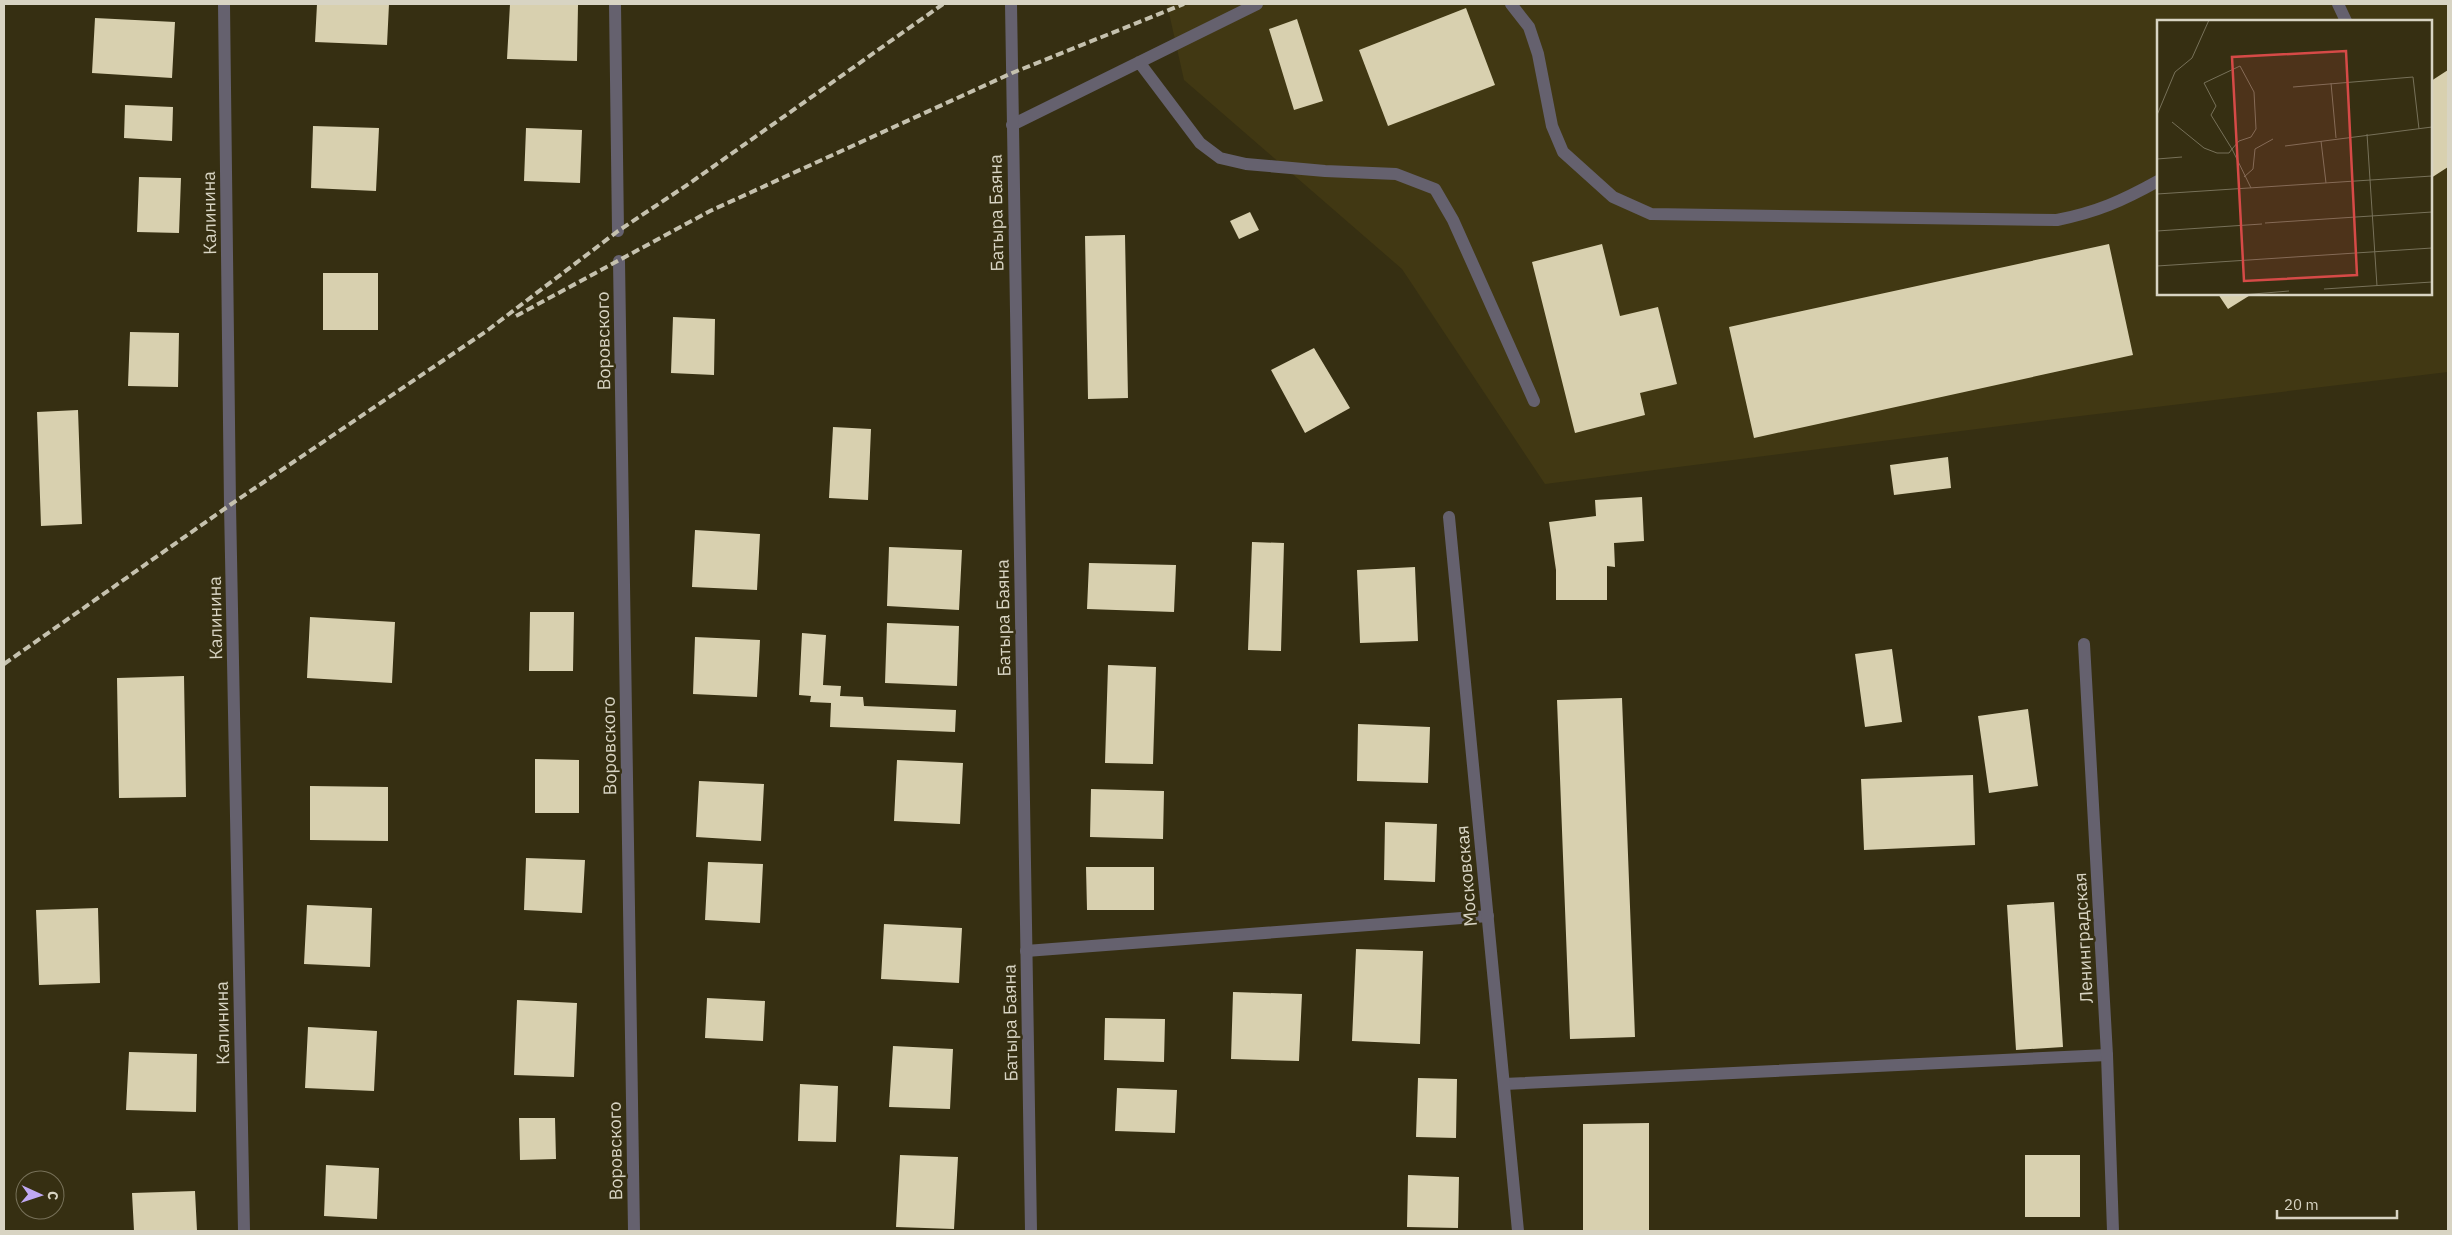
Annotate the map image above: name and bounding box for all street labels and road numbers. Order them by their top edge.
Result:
street label: Батыра Баяна [983,154,1009,272]
street label: Калинина [197,171,221,255]
street label: Воровского [591,291,615,391]
street label: Батыра Баяна [990,559,1016,677]
street label: Калинина [203,576,227,660]
street label: Воровского [597,696,621,796]
street label: Московская [1450,824,1482,928]
street label: Ленинградская [2068,872,2098,1004]
street label: Батыра Баяна [997,964,1023,1082]
street label: Калинина [210,981,234,1065]
street label: Воровского [603,1101,627,1201]

